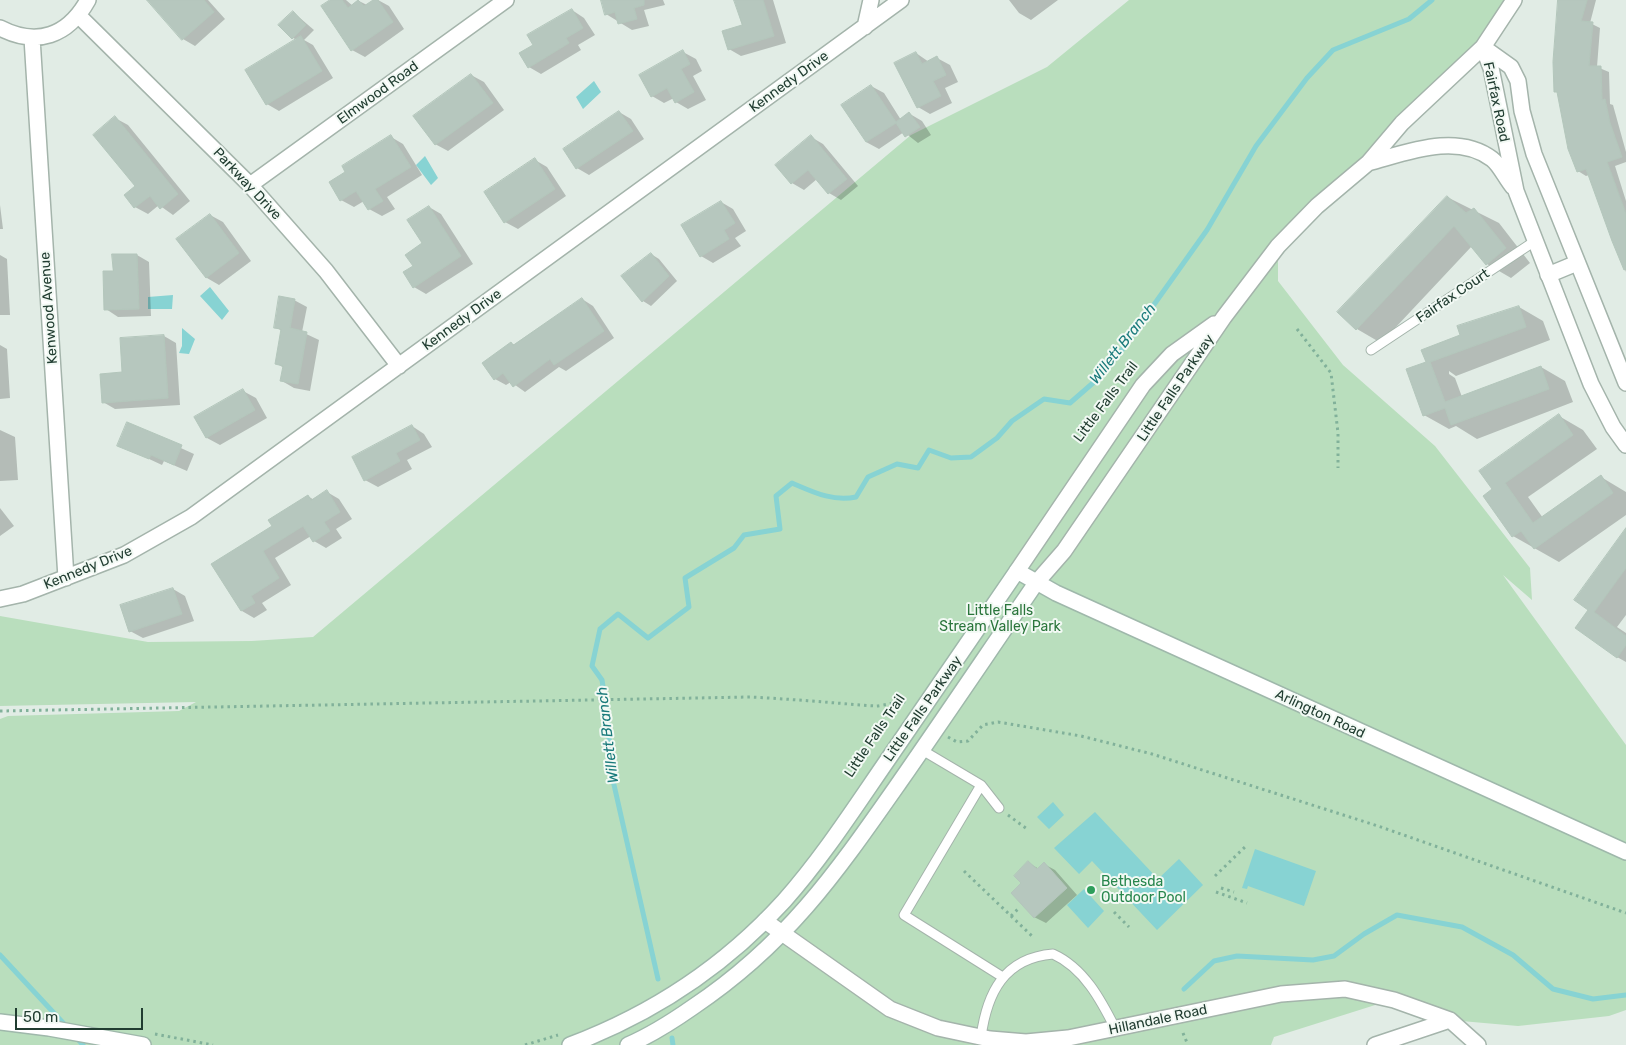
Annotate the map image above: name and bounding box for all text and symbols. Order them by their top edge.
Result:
street label: Kennedy Drive [746,48,832,116]
street label: Elmwood Road [334,58,422,128]
street label: Fairfax Road [1479,60,1513,144]
street label: Parkway Drive [209,144,285,224]
street label: Kenwood Avenue [37,251,61,365]
street label: Fairfax Court [1413,265,1493,327]
street label: Kennedy Drive [419,286,505,354]
water label: Willett Branch [1086,300,1160,388]
street label: Little Falls Parkway [1134,331,1218,445]
street label: Little Falls Trail [1070,358,1142,446]
street label: Kennedy Drive [41,543,135,593]
park label: Little Falls Stream Valley Park [939,603,1061,636]
street label: Little Falls Parkway [880,653,966,765]
water label: Willett Branch [593,686,623,784]
street label: Arlington Road [1273,686,1367,742]
street label: Little Falls Trail [841,691,909,781]
place label: Bethesda Outdoor Pool [1101,874,1186,906]
marker: Bethesda Outdoor Pool [1085,884,1097,896]
scale bar [18,998,145,1030]
street label: Hillandale Road [1107,1001,1209,1039]
text: 50 m [23,1008,58,1026]

